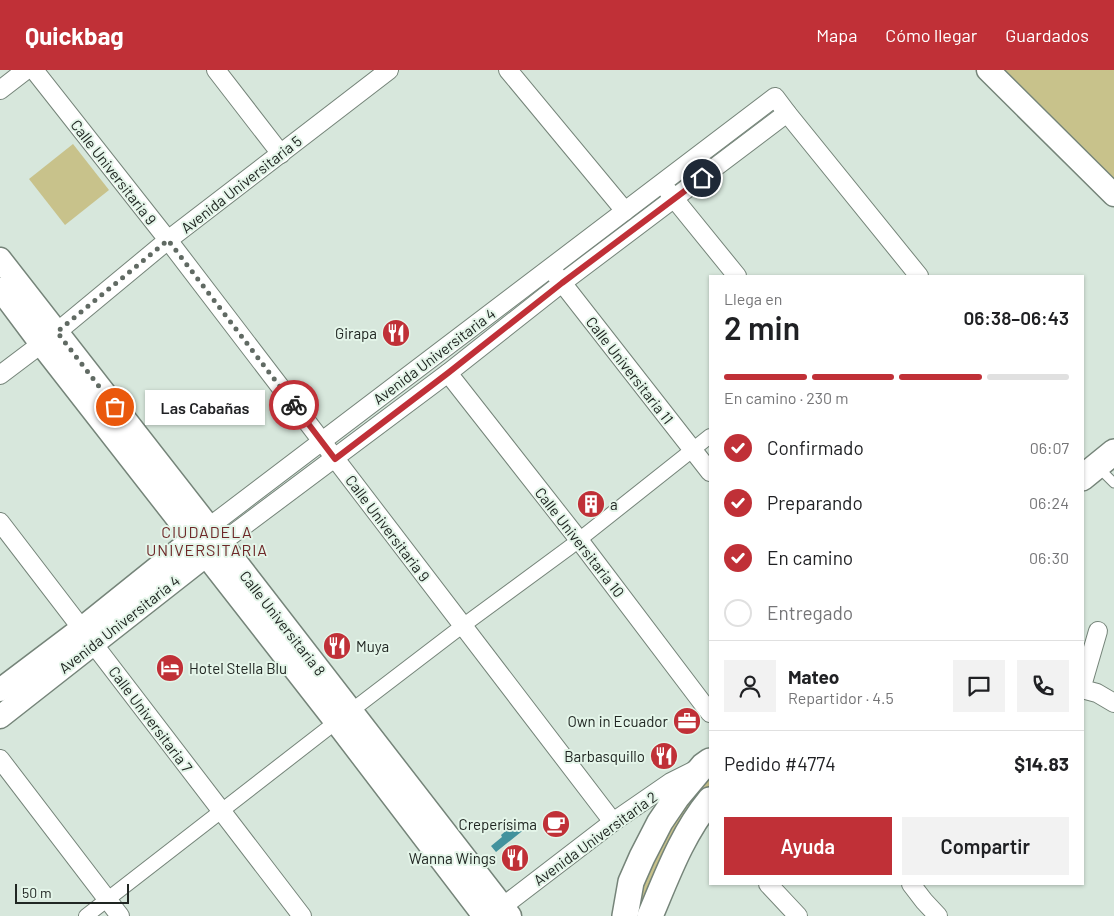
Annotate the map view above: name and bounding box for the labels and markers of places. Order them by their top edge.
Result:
pin [681,157,723,199]
restaurant icon: Girapa [381,318,411,348]
place label: Girapa [335,324,377,342]
pin [94,386,136,428]
callout: Las Cabañas [145,390,265,424]
building icon: a [576,489,606,519]
place label: a [610,495,618,513]
restaurant icon: Muya [322,631,352,661]
place label: Muya [356,637,389,655]
hotel icon: Hotel Stella Blu [155,653,185,683]
place label: Hotel Stella Blu [189,659,287,677]
office icon: Own in Ecuador [672,706,702,736]
place label: Own in Ecuador [567,712,669,730]
restaurant icon: Barbasquillo [649,741,679,771]
place label: Barbasquillo [564,747,645,765]
cafe icon: Creperísima [541,809,571,839]
place label: Creperísima [459,815,537,833]
restaurant icon: Wanna Wings [500,843,530,873]
place label: Wanna Wings [409,849,496,867]

